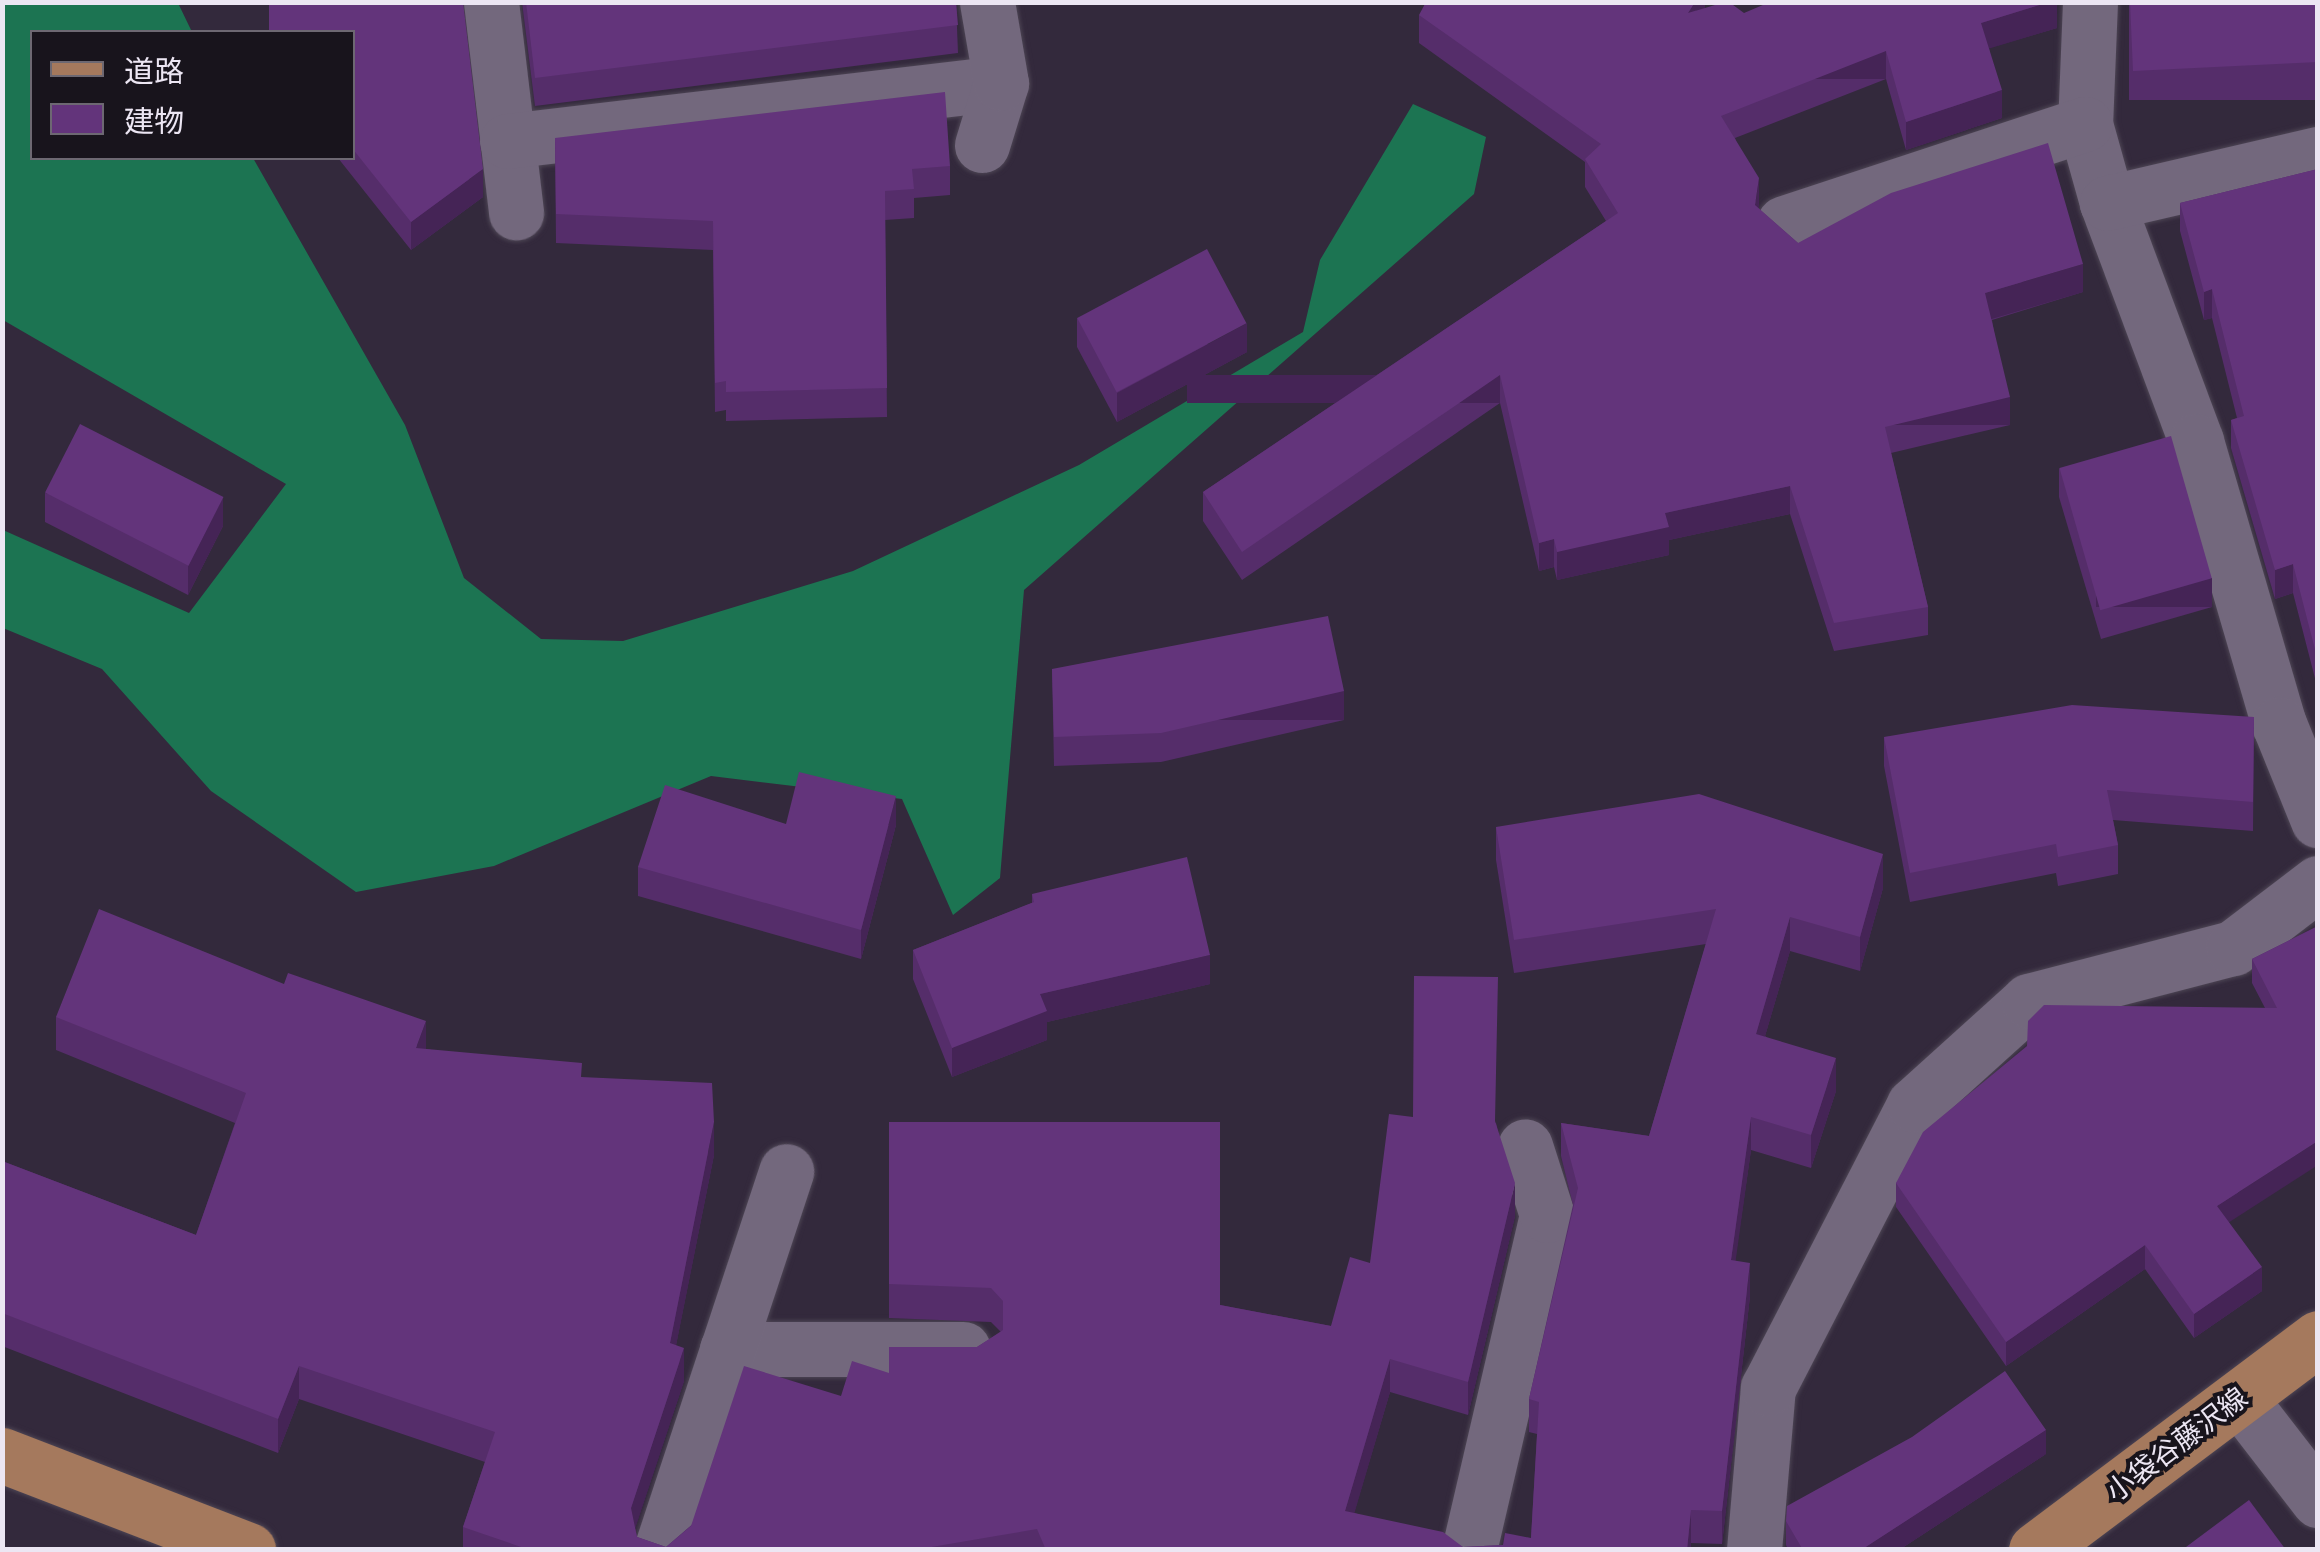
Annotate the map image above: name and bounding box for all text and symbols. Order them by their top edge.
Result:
legend [30,30,355,160]
text: 道路 [124,54,184,91]
text: 建物 [124,104,184,141]
street label: 小袋谷藤沢線 [2100,1381,2254,1509]

